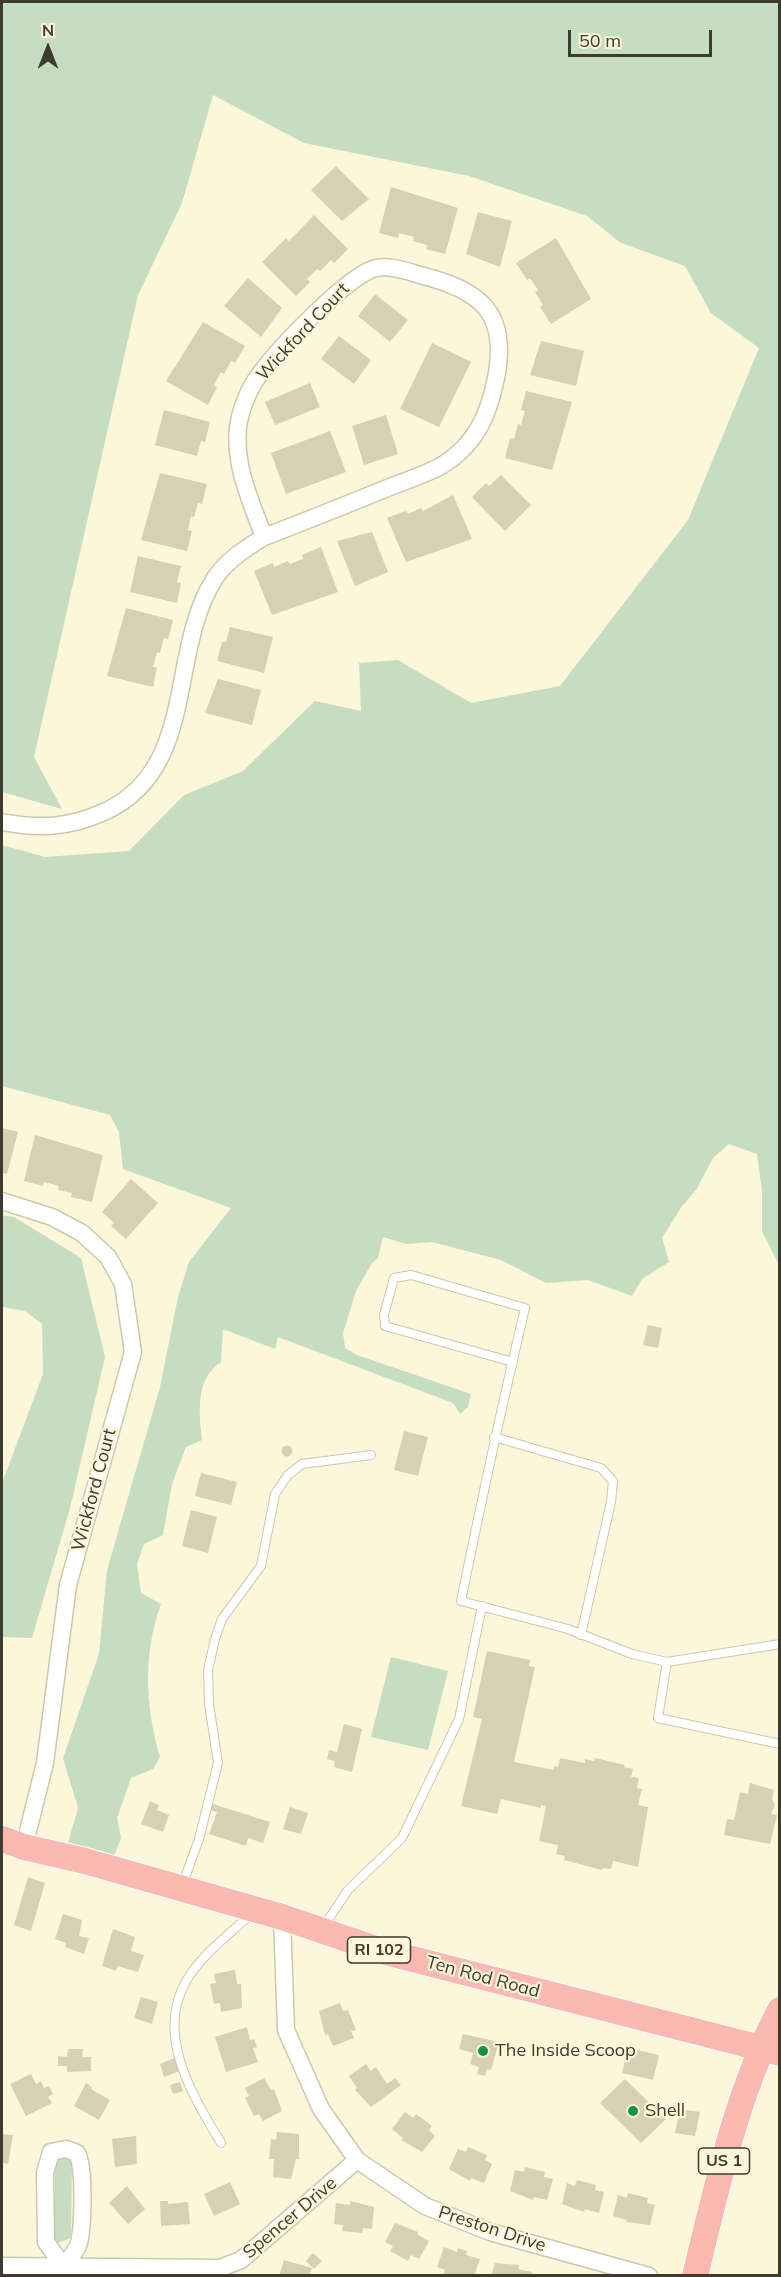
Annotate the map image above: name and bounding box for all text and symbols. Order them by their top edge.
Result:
north arrow [18,18,78,78]
scale bar [571,18,715,56]
text: N [42,20,54,40]
text: 50 m [579,29,621,52]
street label: Wickford Court [252,279,354,385]
street label: Wickford Court [67,1426,121,1554]
road number: RI 102 [348,1937,410,1963]
street label: Ten Rod Road [424,1951,542,2003]
place label: The Inside Scoop [495,2040,636,2062]
marker: The Inside Scoop [476,2044,490,2058]
place label: Shell [645,2100,685,2122]
marker: Shell [626,2104,640,2118]
road number: US 1 [698,2148,750,2174]
street label: Spencer Drive [239,2173,341,2263]
street label: Preston Drive [435,2201,549,2257]

